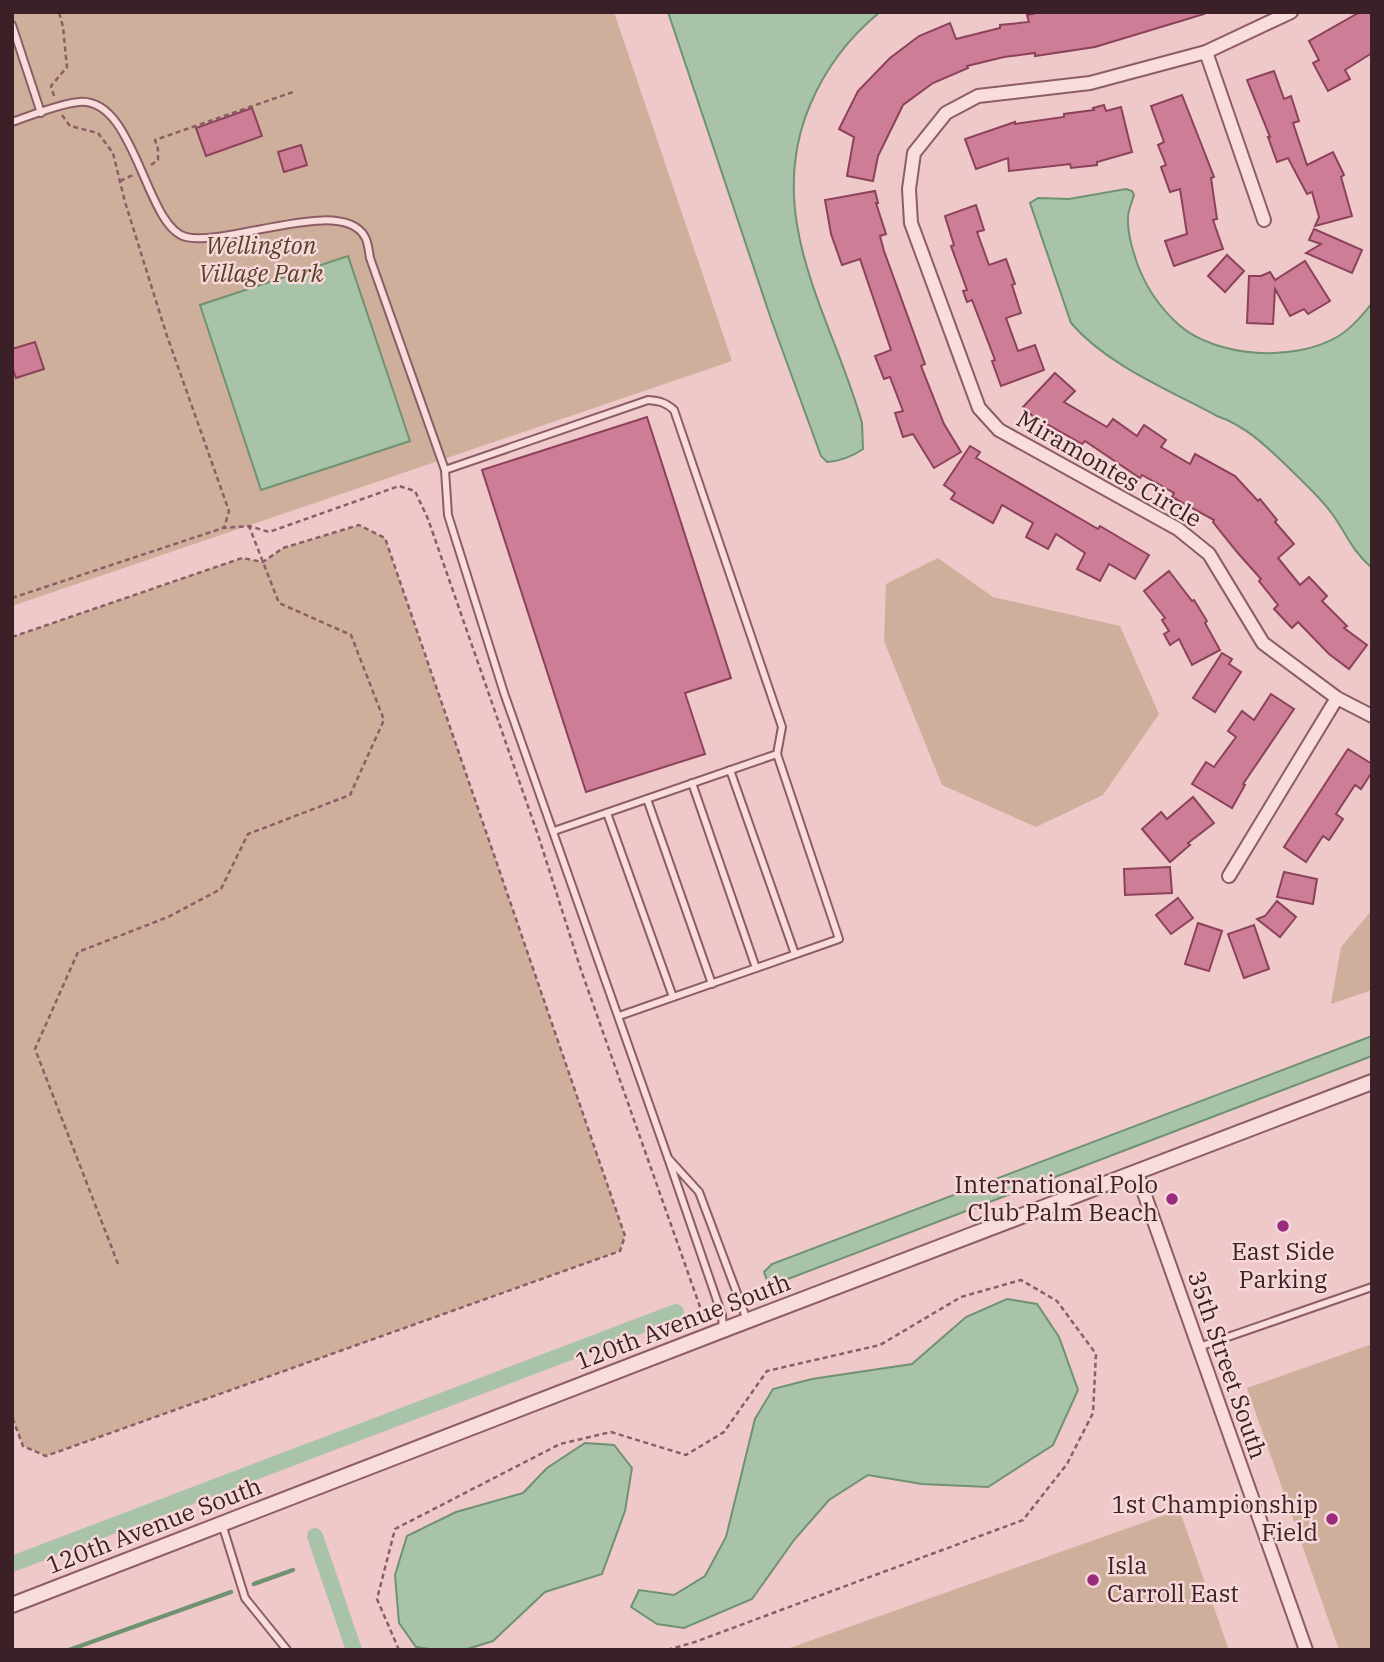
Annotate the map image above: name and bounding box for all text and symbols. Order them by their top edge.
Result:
park label: Wellington Village Park [199,229,324,289]
street label: Miramontes Circle [1011,402,1208,534]
place label: International Polo Club Palm Beach [955,1168,1158,1228]
marker: International Polo Club Palm Beach [1164,1191,1180,1207]
marker: East Side Parking [1275,1218,1291,1234]
place label: East Side Parking [1231,1235,1335,1295]
street label: 120th Avenue South [570,1265,795,1377]
street label: 35th Street South [1181,1266,1275,1463]
street label: 120th Avenue South [41,1469,266,1581]
place label: 1st Championship Field [1111,1488,1318,1548]
marker: 1st Championship Field [1324,1511,1340,1527]
place label: Isla Carroll East [1107,1549,1239,1609]
marker: Isla Carroll East [1085,1572,1101,1588]

